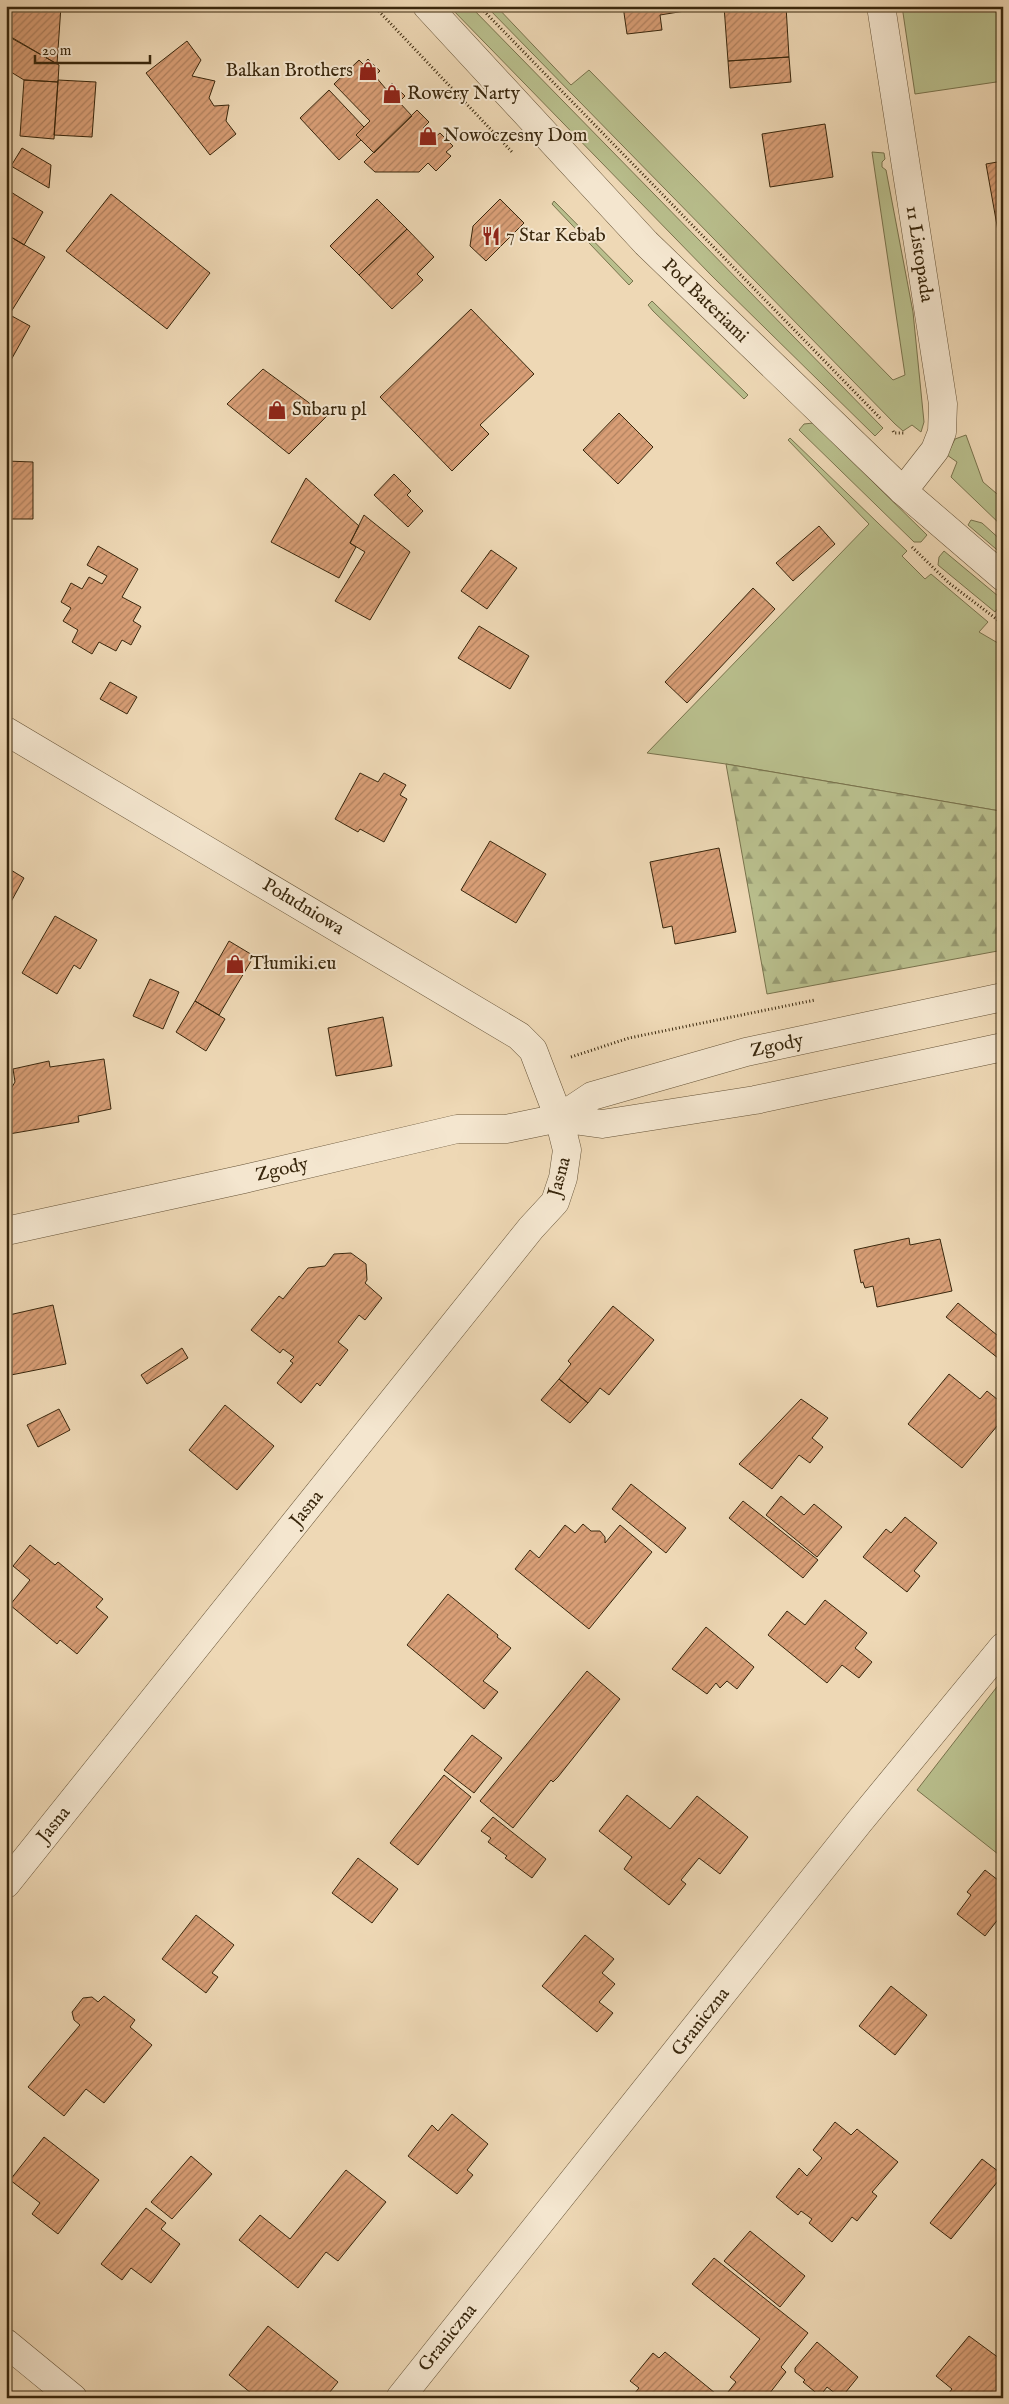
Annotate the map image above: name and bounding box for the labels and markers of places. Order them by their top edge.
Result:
place label: Balkan Brothers [226,59,353,83]
shop icon: Balkan Brothers [357,60,379,82]
place label: Rowery Narty [407,82,521,106]
shop icon: Rowery Narty [381,83,403,105]
place label: Nowoczesny Dom [443,124,588,148]
shop icon: Nowoczesny Dom [417,125,439,147]
place label: 7 Star Kebab [506,224,606,248]
restaurant icon: 7 Star Kebab [480,225,502,247]
place label: Subaru pl [292,398,367,422]
shop icon: Subaru pl [266,399,288,421]
place label: Tłumiki.eu [250,952,337,976]
shop icon: Tłumiki.eu [224,953,246,975]

